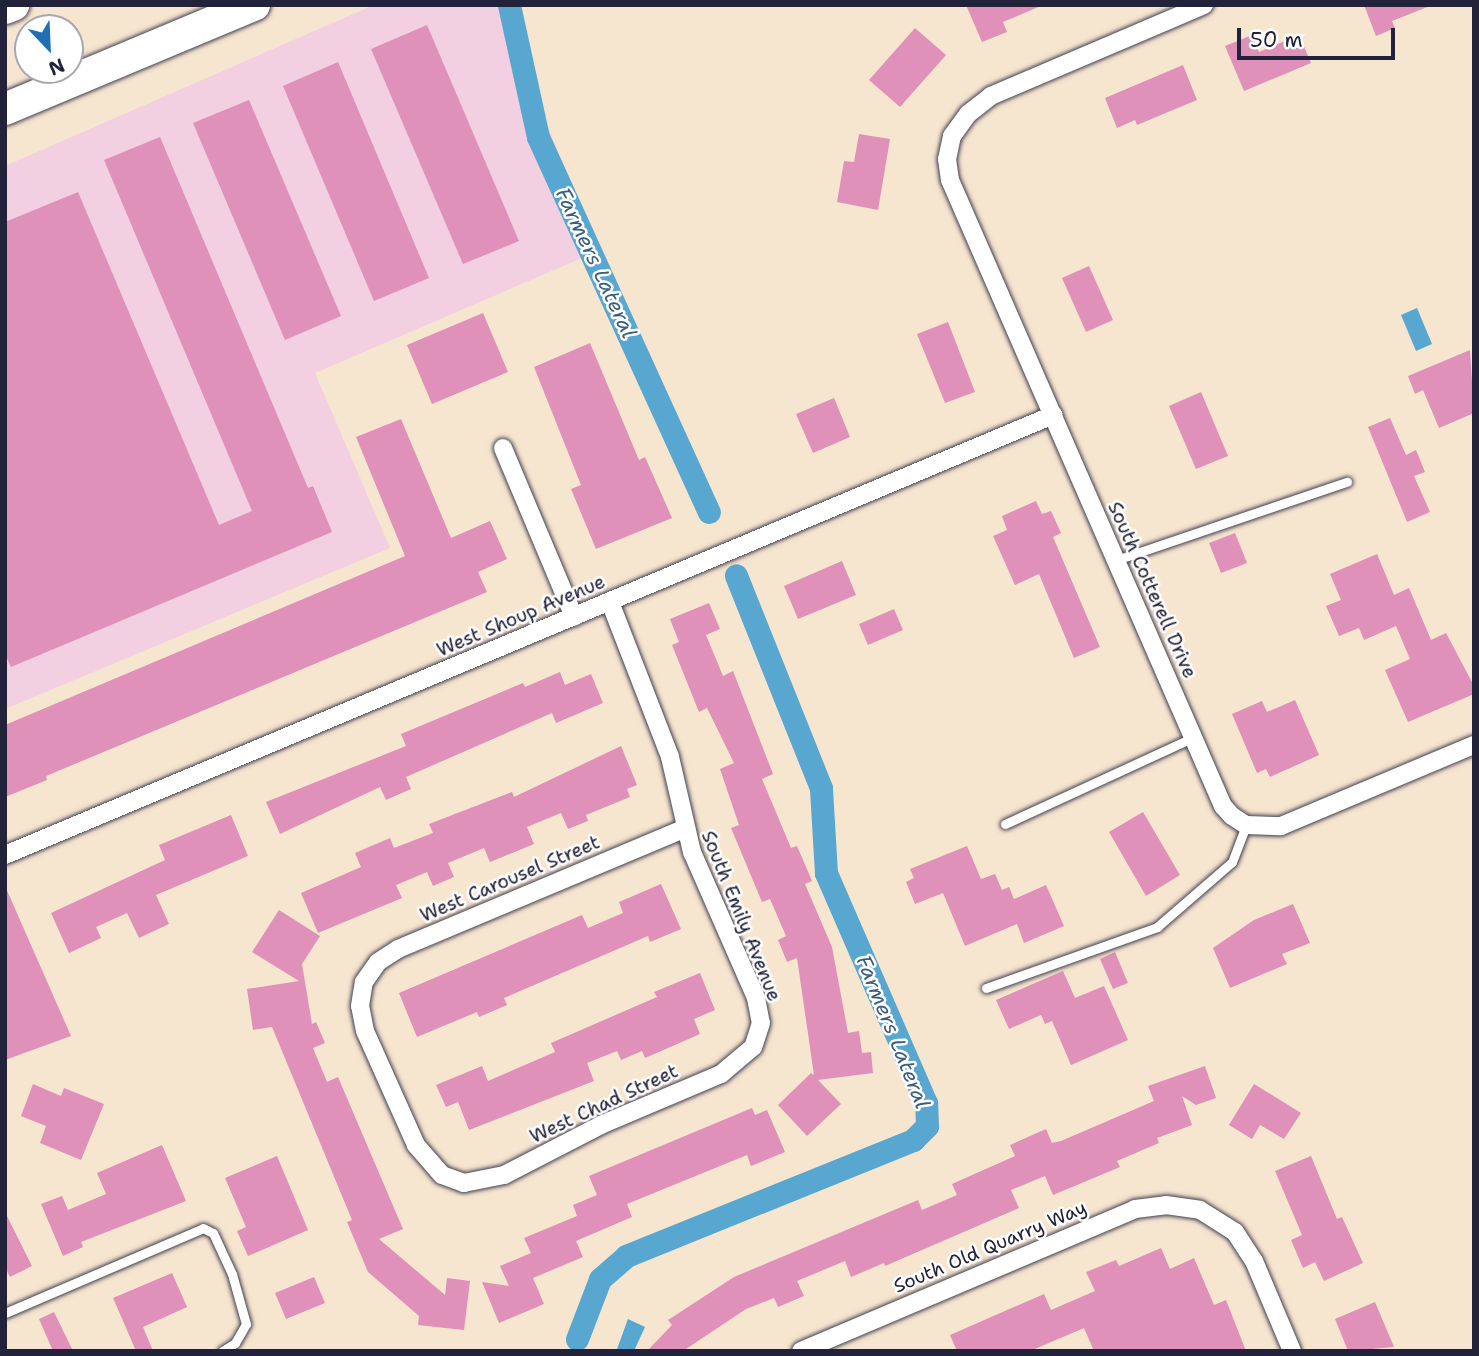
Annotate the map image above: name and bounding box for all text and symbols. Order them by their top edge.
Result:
north arrow [14,14,84,84]
scale bar [1241,14,1398,58]
text: 50 m [1250,26,1303,54]
text: N [45,53,68,81]
water label: Farmers Lateral [550,184,642,342]
street label: South Cotterell Drive [1103,498,1201,682]
street label: West Shoup Avenue [433,570,609,662]
street label: South Emily Avenue [696,828,786,1004]
street label: West Carousel Street [417,831,603,927]
water label: Farmers Lateral [851,952,935,1112]
street label: West Chad Street [526,1060,682,1148]
street label: South Old Quarry Way [890,1196,1090,1298]

